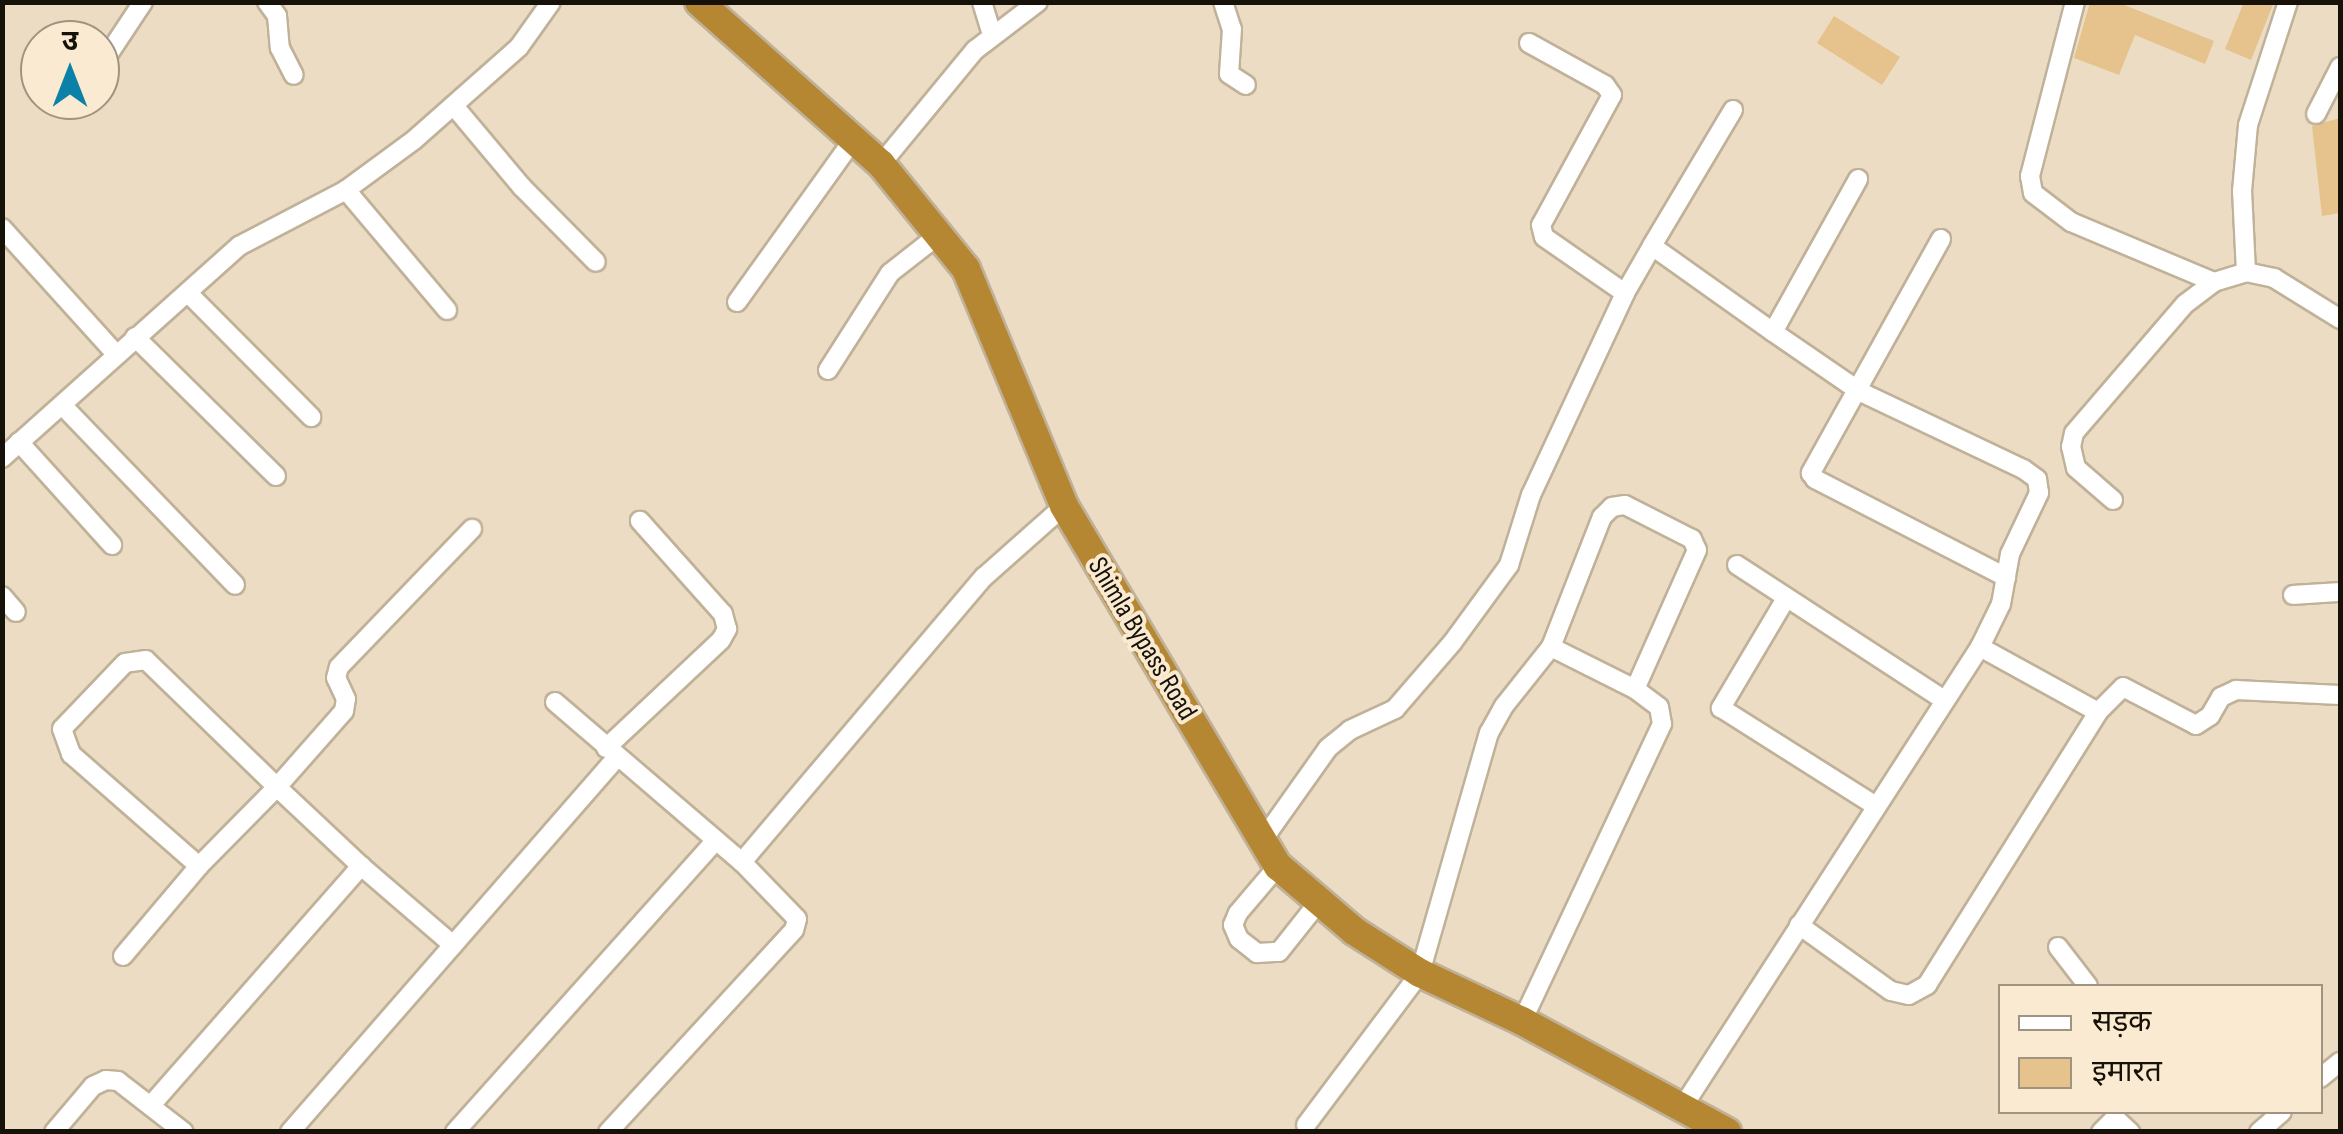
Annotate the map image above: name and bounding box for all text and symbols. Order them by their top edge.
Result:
north arrow [20,20,120,120]
text: उ [62,25,78,58]
street label: Shimla Bypass Road [1080,552,1204,726]
legend [1998,984,2323,1114]
text: सड़क [2092,1004,2151,1040]
text: इमारत [2092,1054,2162,1090]

